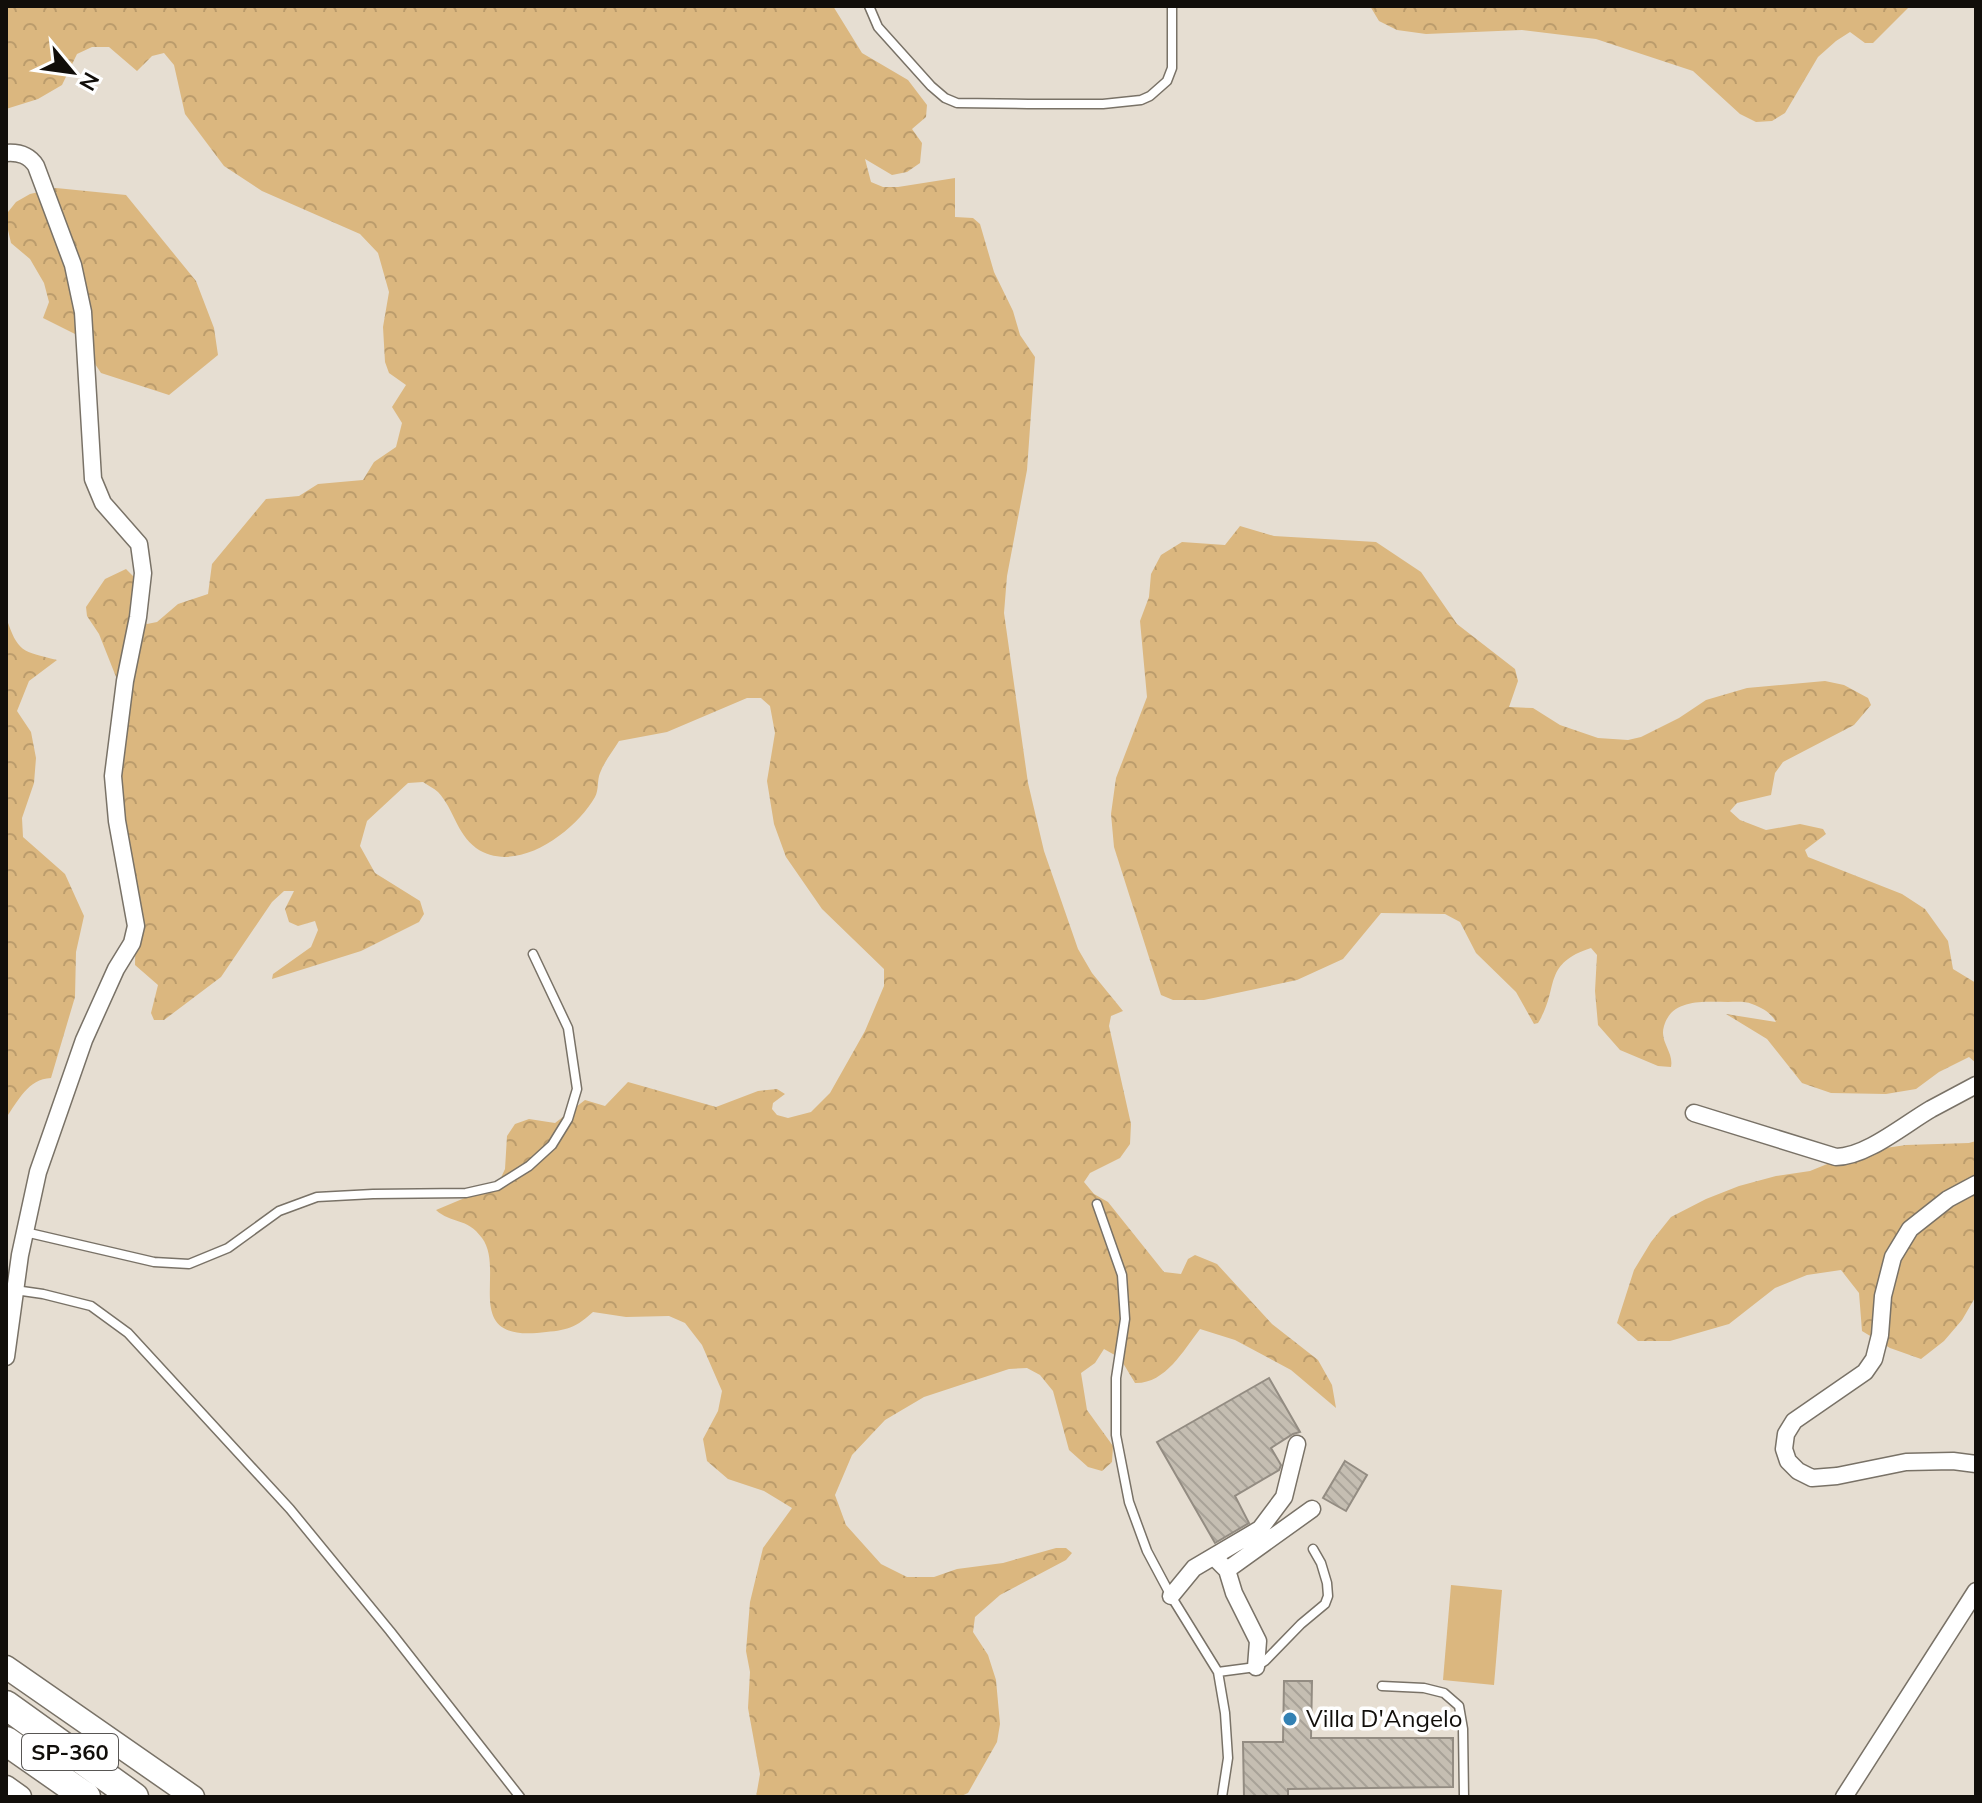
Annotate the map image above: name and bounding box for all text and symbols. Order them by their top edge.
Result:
north arrow [32,32,112,112]
text: N [73,68,106,96]
place label: Villa D'Angelo [1306,1703,1462,1733]
marker: Villa D'Angelo [1281,1710,1299,1728]
road number: SP-360 [22,1734,118,1770]

